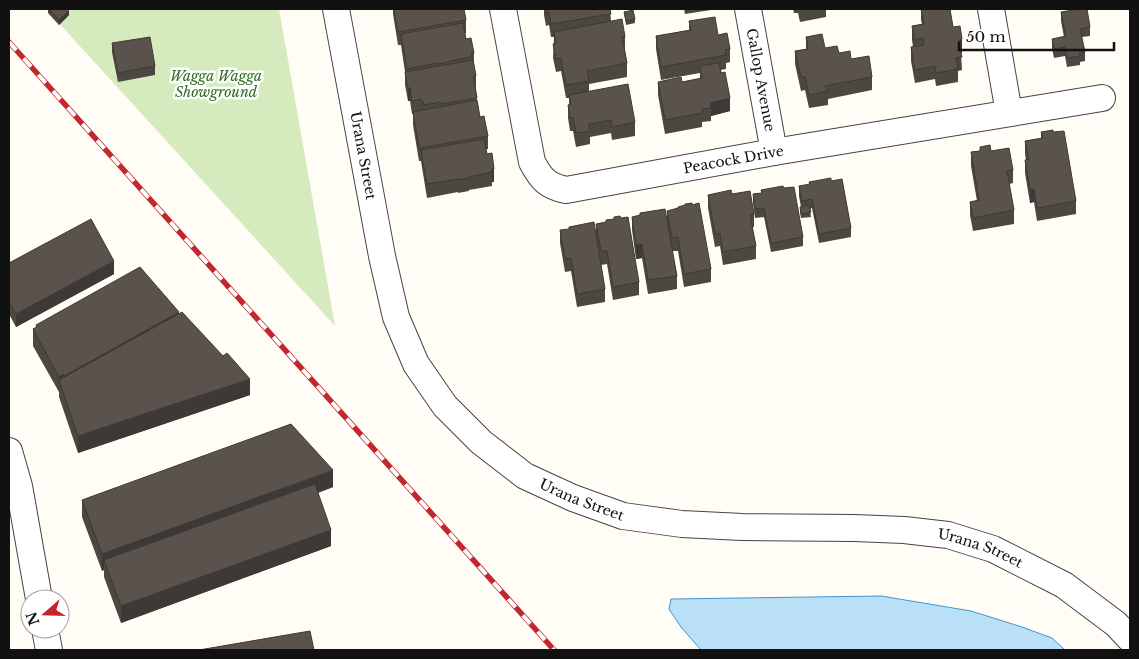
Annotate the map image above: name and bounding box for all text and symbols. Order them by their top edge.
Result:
scale bar [959,20,1114,52]
street label: Gallop Avenue [743,27,779,133]
text: 50 m [966,27,1006,46]
park label: Wagga Wagga Showground [170,67,262,101]
street label: Urana Street [346,110,380,202]
street label: Peacock Drive [682,142,785,177]
street label: Urana Street [536,475,627,525]
street label: Urana Street [937,525,1026,572]
north arrow [20,589,70,639]
text: N [22,609,43,628]

